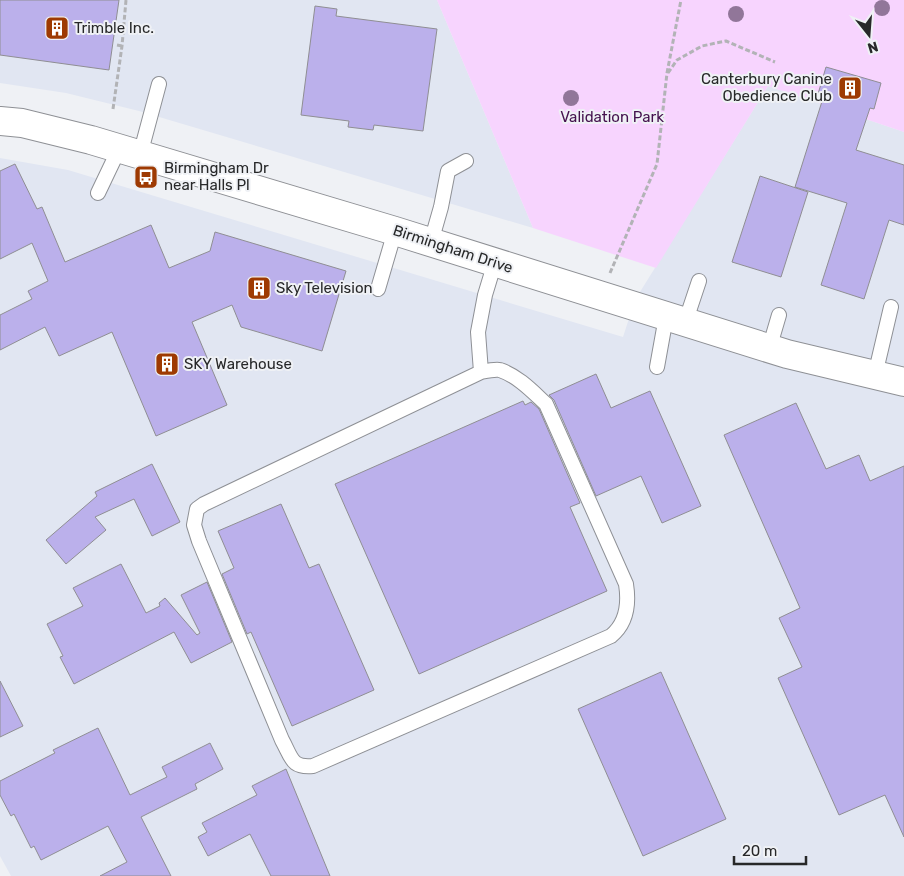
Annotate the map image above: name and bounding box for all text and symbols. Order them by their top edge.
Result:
north arrow [844,10,894,60]
building icon: Trimble Inc. [44,15,70,41]
place label: Trimble Inc. [74,19,154,37]
text: N [865,37,880,57]
place label: Canterbury Canine Obedience Club [701,70,832,105]
building icon: Canterbury Canine Obedience Club [837,75,863,101]
park label: Validation Park [560,108,664,126]
place label: Birmingham Dr near Halls Pl [164,159,269,194]
bus stop icon: Birmingham Dr near Halls Pl [133,164,159,190]
street label: Birmingham Drive [391,221,515,277]
building icon: Sky Television [246,275,272,301]
place label: Sky Television [276,279,373,297]
building icon: SKY Warehouse [154,351,180,377]
place label: SKY Warehouse [184,355,292,373]
scale bar [734,834,806,866]
text: 20 m [742,842,777,860]

